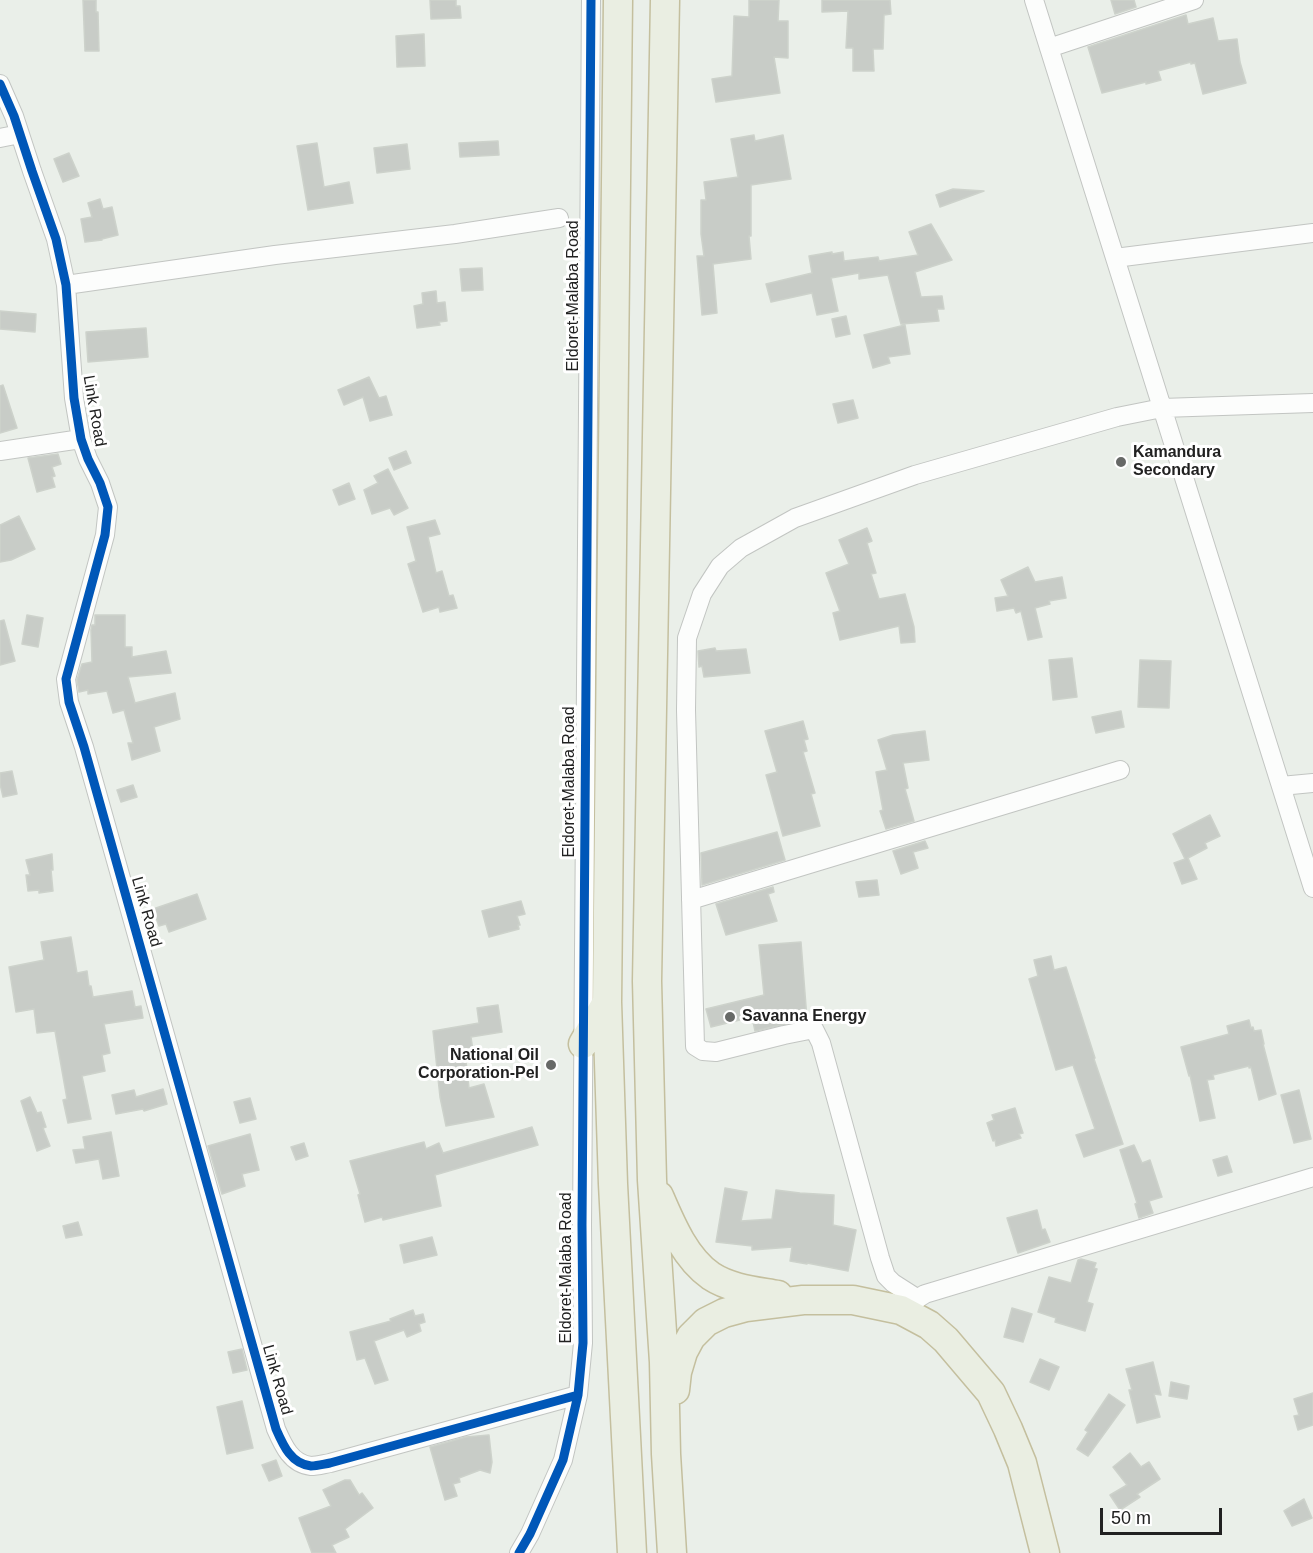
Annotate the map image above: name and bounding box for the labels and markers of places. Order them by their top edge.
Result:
place label: Kamandura Secondary [1133,443,1221,481]
marker: Kamandura Secondary [1114,455,1128,469]
place label: Savanna Energy [742,1007,867,1027]
marker: Savanna Energy [723,1010,737,1024]
place label: National Oil Corporation-Pel [418,1046,539,1084]
marker: National Oil Corporation-Pel [544,1058,558,1072]

